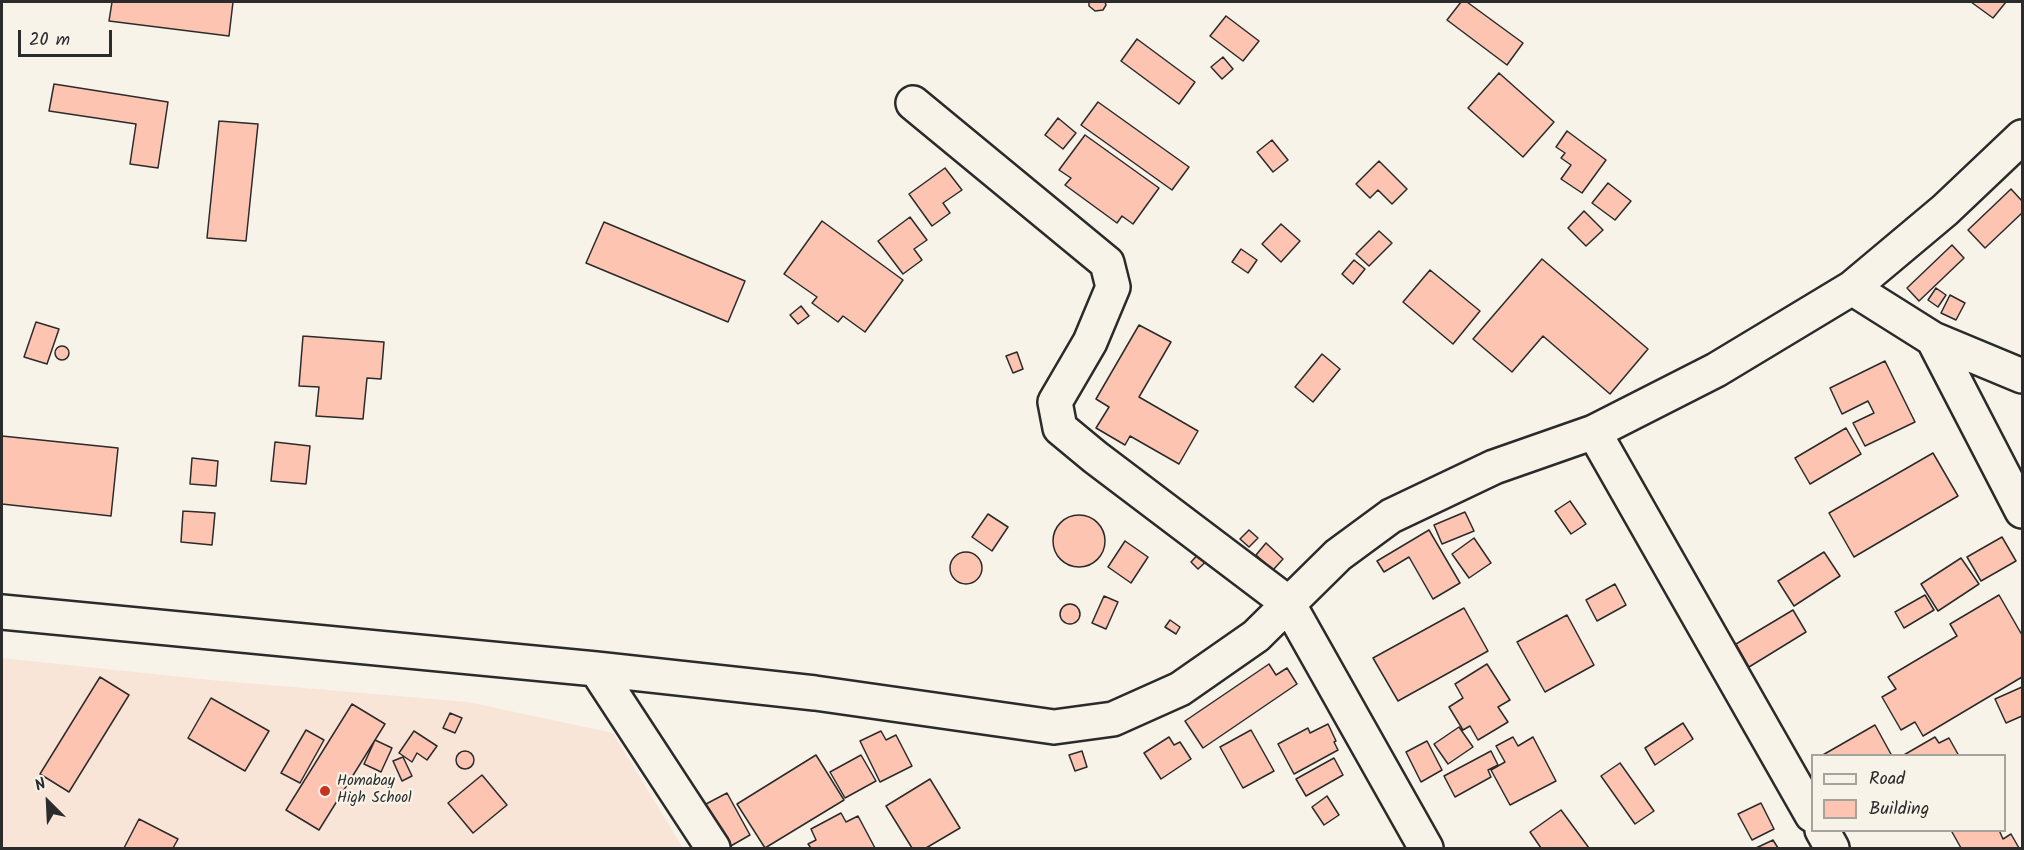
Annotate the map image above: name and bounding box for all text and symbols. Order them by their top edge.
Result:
scale bar [21,18,116,56]
text: 20 m [29,26,70,55]
legend [1811,754,2006,832]
text: Road [1869,765,1905,794]
north arrow [18,772,78,832]
text: N [31,772,50,799]
place label: Homabay High School [337,773,412,808]
marker: Homabay High School [318,784,332,798]
text: Building [1869,795,1929,824]

